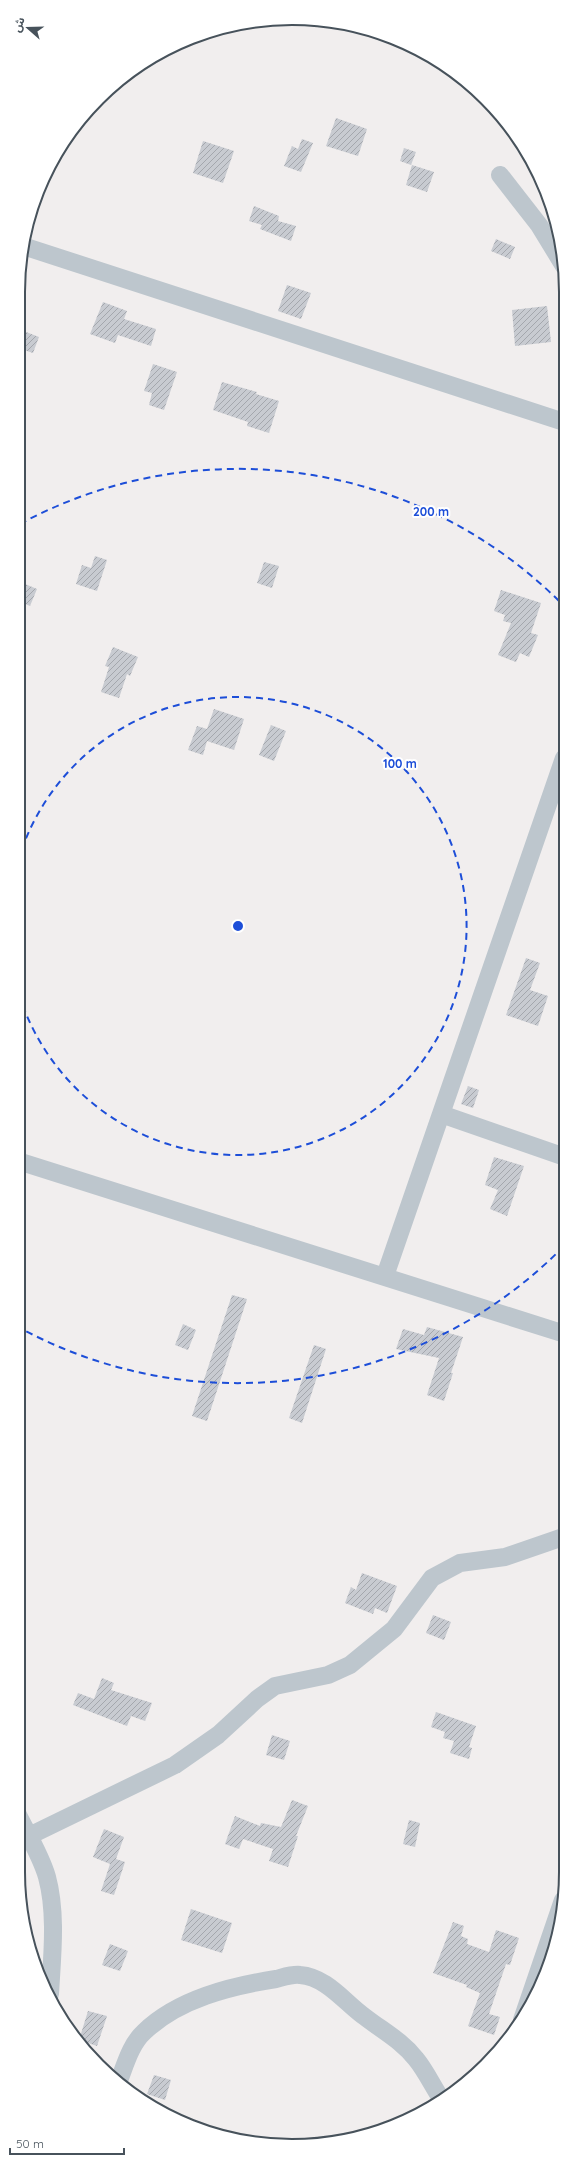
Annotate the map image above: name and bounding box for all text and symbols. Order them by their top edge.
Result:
north arrow [8,8,48,48]
text: ش [9,15,28,34]
text: 200 m [413,504,449,519]
text: 100 m [383,756,417,771]
centre of rings [231,919,245,933]
scale bar [10,2130,124,2156]
text: 50 m [16,2136,44,2151]

